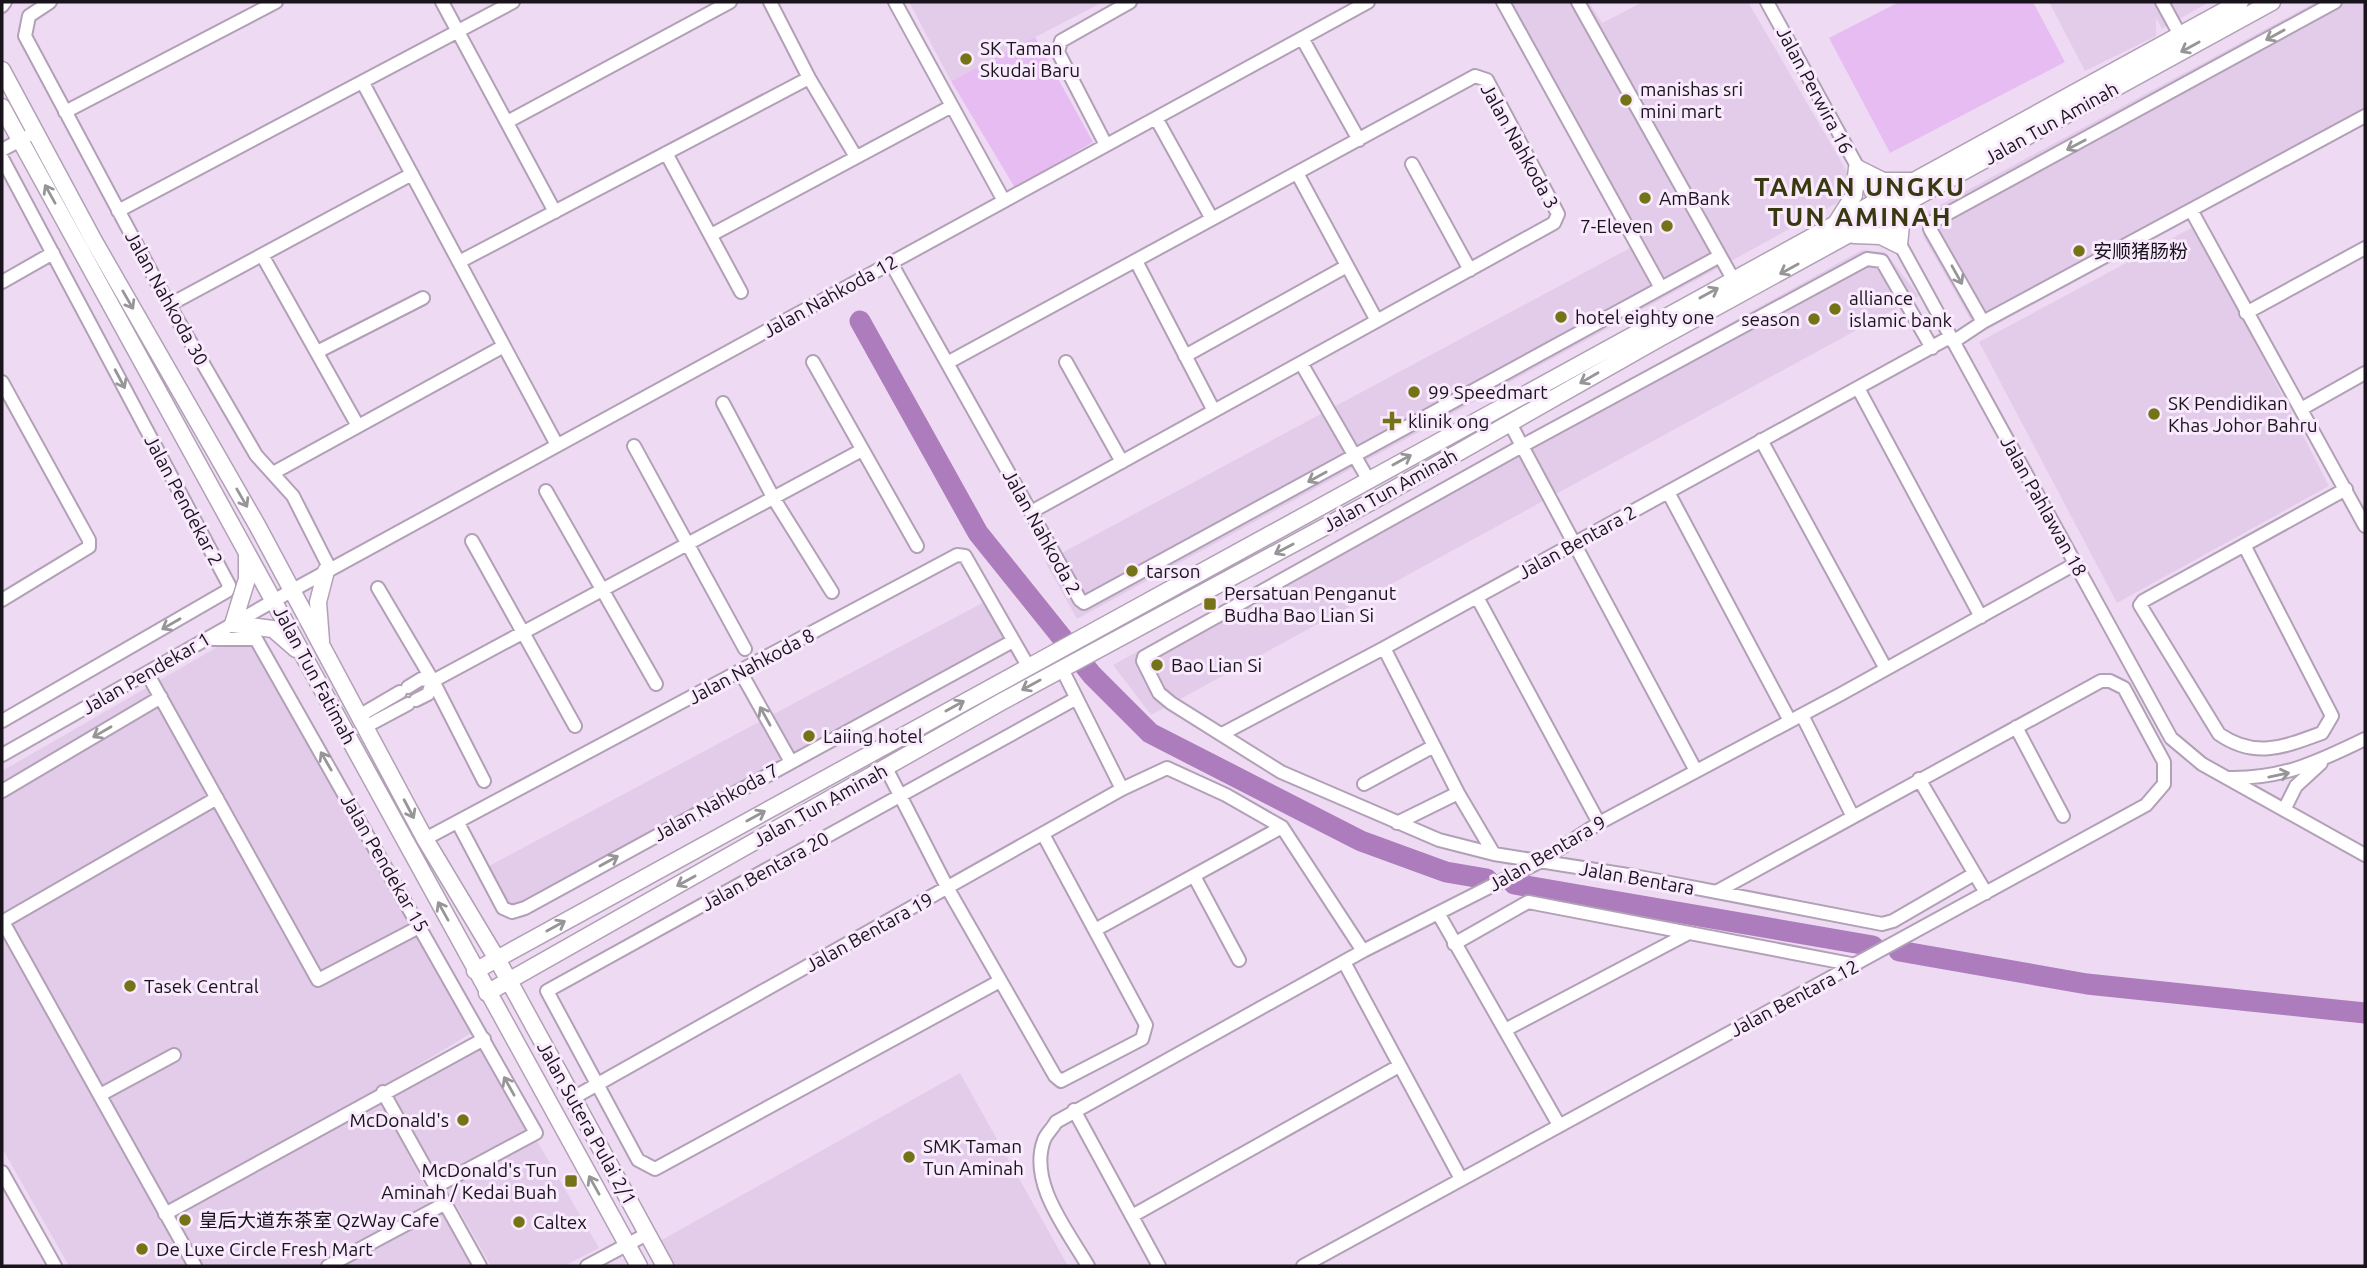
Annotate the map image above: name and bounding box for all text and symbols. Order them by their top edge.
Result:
street label: Jalan Perwira 16 [1772,23,1858,157]
one-way arrow [2266,28,2286,42]
place label: SK Taman Skudai Baru [980,37,1080,81]
one-way arrow [2181,40,2201,54]
marker: SK Taman Skudai Baru [958,51,974,67]
street label: Jalan Tun Aminah [1980,77,2122,169]
place label: manishas sri mini mart [1640,78,1743,122]
street label: Jalan Nahkoda 3 [1477,80,1563,212]
marker: manishas sri mini mart [1618,92,1634,108]
one-way arrow [2066,138,2087,152]
district label: TAMAN UNGKU TUN AMINAH [1754,172,1966,231]
one-way arrow [43,185,57,205]
place label: AmBank [1659,187,1730,209]
marker: AmBank [1637,190,1653,206]
place label: 7-Eleven [1580,215,1653,237]
marker: 7-Eleven [1659,218,1675,234]
street label: Jalan Nahkoda 30 [121,227,213,369]
place label: 安顺猪肠粉 [2093,240,2188,262]
marker: 安顺猪肠粉 [2071,243,2087,259]
street label: Jalan Nahkoda 12 [759,250,901,342]
one-way arrow [1779,263,1800,276]
one-way arrow [1951,264,1964,285]
one-way arrow [1698,286,1719,299]
place label: alliance islamic bank [1849,287,1953,331]
one-way arrow [121,290,135,310]
marker: alliance islamic bank [1827,301,1843,317]
place label: hotel eighty one [1575,306,1715,328]
place label: season [1741,308,1800,330]
marker: hotel eighty one [1553,309,1569,325]
marker: season [1806,311,1822,327]
one-way arrow [113,368,127,389]
one-way arrow [1580,371,1600,385]
place label: 99 Speedmart [1428,381,1548,403]
marker: 99 Speedmart [1406,384,1422,400]
place label: SK Pendidikan Khas Johor Bahru [2168,392,2318,436]
marker: SK Pendidikan Khas Johor Bahru [2146,406,2162,422]
place label: klinik ong [1408,410,1490,432]
marker: klinik ong [1382,411,1402,431]
street label: Jalan Pendekar 2 [140,431,228,569]
street label: Jalan Pahlawan 18 [1996,432,2092,580]
street label: Jalan Tun Aminah [1319,444,1461,536]
one-way arrow [1391,453,1411,467]
street label: Jalan Nahkoda 2 [999,466,1085,598]
one-way arrow [1307,470,1327,484]
one-way arrow [235,487,249,507]
street label: Jalan Bentara 2 [1514,500,1640,584]
one-way arrow [1274,542,1295,556]
place label: tarson [1146,560,1201,582]
marker: tarson [1124,563,1140,579]
place label: Persatuan Penganut Budha Bao Lian Si [1224,582,1397,626]
marker: Persatuan Penganut Budha Bao Lian Si [1202,596,1218,612]
street label: Jalan Tun Fatimah [269,602,361,748]
one-way arrow [161,617,181,631]
street label: Jalan Nahkoda 8 [684,624,818,708]
street label: Jalan Pendekar 1 [78,627,214,719]
place label: Bao Lian Si [1171,654,1262,676]
marker: Bao Lian Si [1149,657,1165,673]
one-way arrow [1022,678,1042,692]
one-way arrow [944,699,965,712]
one-way arrow [758,706,771,727]
place label: Laiing hotel [823,725,923,747]
one-way arrow [92,726,113,739]
marker: Laiing hotel [801,728,817,744]
one-way arrow [318,751,332,771]
street label: Jalan Nahkoda 7 [650,759,782,845]
street label: Jalan Tun Aminah [749,759,891,851]
one-way arrow [2267,767,2290,781]
street label: Jalan Pendekar 15 [337,790,433,936]
one-way arrow [403,798,416,819]
one-way arrow [745,809,765,823]
street label: Jalan Bentara 9 [1484,811,1610,895]
street label: Jalan Bentara 20 [697,827,833,915]
one-way arrow [599,854,619,868]
street label: Jalan Bentara [1578,857,1696,899]
one-way arrow [676,874,696,888]
street label: Jalan Bentara 19 [801,888,937,976]
one-way arrow [435,901,449,922]
one-way arrow [546,919,566,933]
street label: Jalan Bentara 12 [1726,955,1862,1041]
place label: Tasek Central [144,975,259,997]
marker: Tasek Central [122,978,138,994]
street label: Jalan Sutera Pulai 2/1 [533,1037,641,1209]
one-way arrow [502,1076,516,1097]
place label: McDonald's [350,1109,449,1131]
marker: McDonald's [455,1112,471,1128]
place label: SMK Taman Tun Aminah [923,1135,1024,1179]
marker: SMK Taman Tun Aminah [901,1149,917,1165]
place label: McDonald's Tun Aminah / Kedai Buah [381,1159,557,1203]
marker: McDonald's Tun Aminah / Kedai Buah [563,1173,579,1189]
one-way arrow [587,1175,600,1196]
place label: 皇后大道东茶室 QzWay Cafe [199,1209,439,1231]
place label: Caltex [533,1211,587,1233]
marker: 皇后大道东茶室 QzWay Cafe [177,1212,193,1228]
marker: Caltex [511,1214,527,1230]
place label: De Luxe Circle Fresh Mart [156,1238,373,1260]
marker: De Luxe Circle Fresh Mart [134,1241,150,1257]

